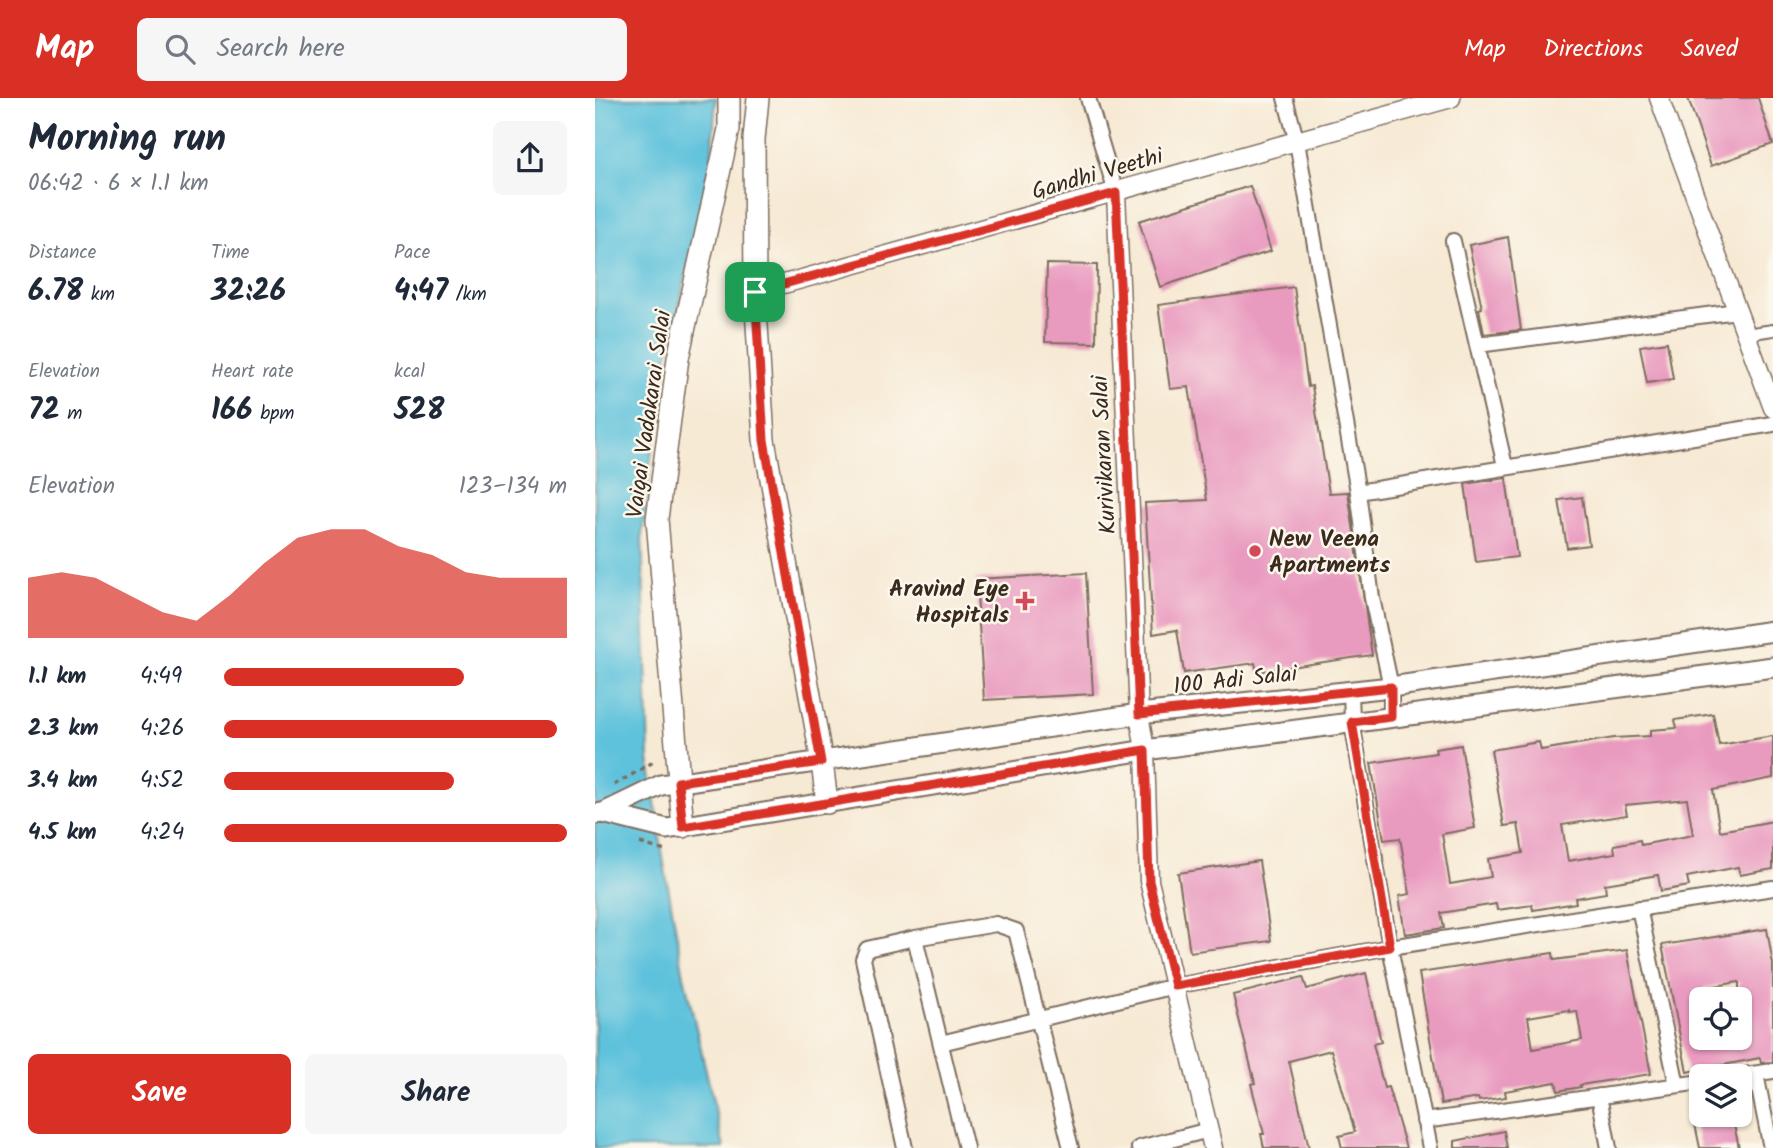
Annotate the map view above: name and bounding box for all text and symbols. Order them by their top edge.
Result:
search box [137,18,627,81]
text: Map [35,23,95,76]
text: Search here [217,28,345,70]
icon: search [161,30,199,68]
text: Map [1464,30,1506,69]
text: Directions [1544,30,1643,69]
text: Saved [1681,30,1738,69]
text: Morning run [28,110,226,170]
button: share [493,121,567,195]
street label: Gandhi Veethi [1028,139,1169,211]
text: 06:42 · 6 × 1.1 km [28,166,209,202]
text: Distance [28,238,96,268]
text: Time [211,238,249,268]
text: Pace [394,238,430,268]
pin [725,262,785,322]
text: 6.78 [28,268,83,316]
text: 32:26 [211,268,286,316]
text: 4:47 [394,268,448,316]
icon: arrive [736,273,774,311]
text: km [83,280,115,310]
text: /km [448,280,487,310]
street label: Vaigai Vadakarai Salai [618,306,683,521]
text: Elevation [28,357,100,387]
text: Heart rate [211,357,294,387]
text: kcal [394,357,425,387]
street label: Kurivikaran Salai [1083,373,1127,535]
text: 72 [28,387,60,435]
text: 166 [211,387,253,435]
text: 528 [394,387,444,435]
text: m [60,399,82,429]
text: bpm [253,399,294,429]
text: Elevation [28,469,115,505]
text: 123–134 m [459,469,567,505]
place label: New Veena Apartments [1269,522,1390,584]
marker: New Veena Apartments [1247,543,1263,559]
place label: Aravind Eye Hospitals [889,572,1009,634]
marker: Aravind Eye Hospitals [1015,591,1035,611]
street label: 100 Adi Salai [1171,656,1301,705]
text: 1.1 km [28,659,86,695]
text: 4:49 [140,659,182,695]
text: 2.3 km [28,711,98,747]
text: 4:26 [140,711,184,747]
text: 3.4 km [28,763,98,799]
text: 4:52 [140,763,184,799]
text: 4.5 km [28,815,97,851]
text: 4:24 [140,815,184,851]
map controls [1689,987,1752,1127]
button: locate [1689,987,1752,1050]
button: Save [28,1054,291,1134]
button: Share [305,1054,567,1134]
button: layers [1689,1064,1752,1127]

